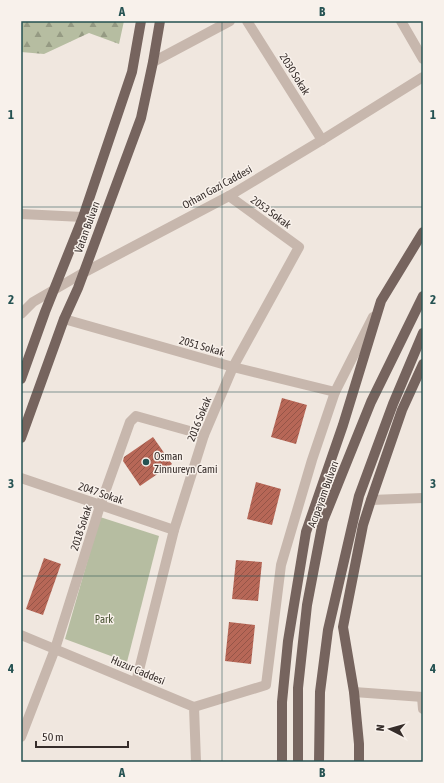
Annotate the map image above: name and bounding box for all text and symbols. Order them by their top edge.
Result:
text: A [118,4,126,19]
text: B [319,4,326,19]
street label: 2030 Sokak [278,51,313,97]
text: 1 [8,107,14,122]
text: 1 [430,107,436,122]
street label: Orhan Gazi Caddesi [180,163,254,211]
street label: 2053 Sokak [249,193,294,231]
street label: Vatan Bulvarı [72,200,102,254]
text: 2 [8,292,14,307]
text: 2 [430,292,436,307]
street label: 2051 Sokak [178,334,226,358]
street label: 2016 Sokak [185,395,213,443]
place label: Osman Zinnureyn Cami [154,450,217,475]
marker: Osman Zinnureyn Cami [141,457,151,467]
street label: Acıpayam Bulvarı [305,459,341,529]
text: 3 [8,476,14,491]
text: 3 [430,476,436,491]
street label: 2047 Sokak [77,480,125,506]
street label: 2018 Sokak [68,504,94,552]
park label: Park [95,613,113,625]
street label: Huzur Caddesi [109,653,167,687]
text: 4 [7,661,14,676]
text: 4 [429,661,436,676]
north arrow [370,709,410,749]
scale bar [36,723,128,749]
text: N [374,724,386,732]
text: 50 m [42,730,64,744]
text: A [118,765,126,780]
text: B [319,765,326,780]

